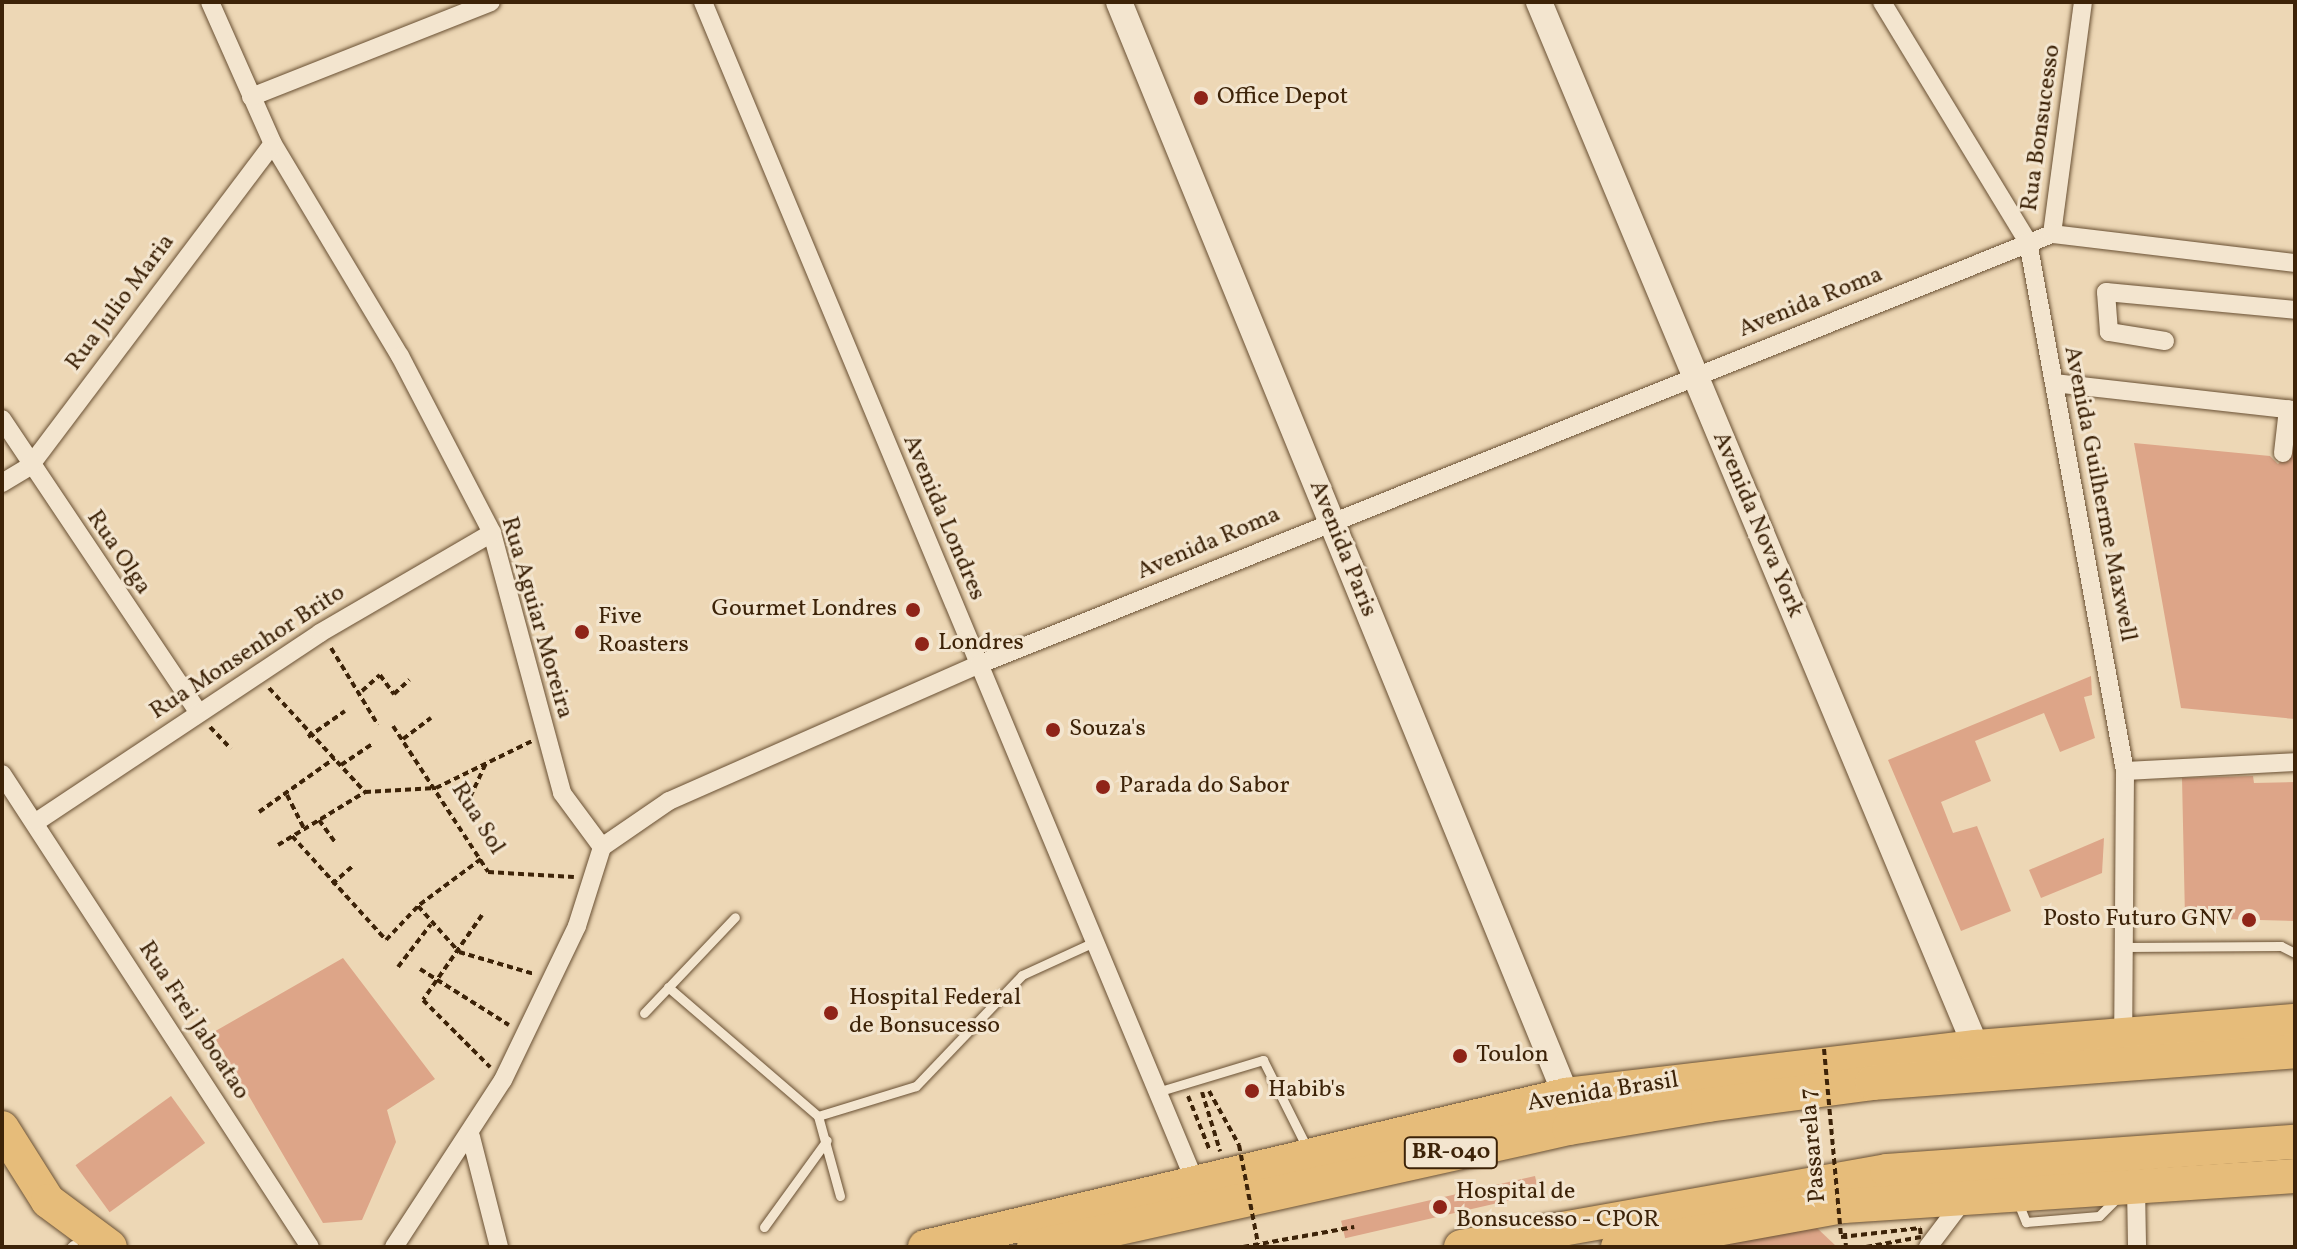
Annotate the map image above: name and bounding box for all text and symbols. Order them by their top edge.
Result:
street label: Rua Bonsucesso [2016,43,2068,213]
place label: Office Depot [1217,84,1348,112]
marker: Office Depot [1192,89,1210,107]
street label: Rua Julio Maria [60,229,182,377]
street label: Avenida Roma [1735,261,1887,345]
street label: Avenida Guilherme Maxwell [2056,344,2142,644]
street label: Avenida Nova York [1705,427,1809,623]
street label: Avenida Londres [895,431,991,605]
street label: Avenida Paris [1302,477,1382,621]
street label: Avenida Roma [1133,501,1285,587]
street label: Rua Olga [79,505,157,601]
street label: Rua Aguiar Moreira [493,514,579,722]
street label: Rua Monsenhor Brito [145,579,351,727]
place label: Gourmet Londres [711,596,897,624]
marker: Gourmet Londres [904,601,922,619]
place label: Five Roasters [598,604,689,660]
marker: Five Roasters [573,623,591,641]
place label: Londres [938,630,1024,658]
marker: Londres [913,635,931,653]
place label: Souza's [1069,716,1146,744]
marker: Souza's [1044,721,1062,739]
place label: Parada do Sabor [1119,773,1289,801]
street label: Rua Sol [444,778,510,860]
marker: Parada do Sabor [1094,778,1112,796]
place label: Posto Futuro GNV [2043,906,2233,934]
marker: Posto Futuro GNV [2240,911,2258,929]
street label: Rua Frei Jaboatao [131,936,255,1106]
place label: Hospital Federal de Bonsucesso [849,985,1021,1041]
marker: Hospital Federal de Bonsucesso [820,1002,842,1024]
place label: Toulon [1476,1042,1549,1070]
marker: Toulon [1451,1047,1469,1065]
street label: Avenida Brasil [1525,1067,1681,1119]
place label: Habib's [1268,1077,1345,1105]
marker: Habib's [1243,1082,1261,1100]
street label: Passarela 7 [1795,1086,1833,1204]
road number: BR-040 [1403,1135,1499,1171]
place label: Hospital de Bonsucesso - CPOR [1456,1179,1661,1235]
marker: Hospital de Bonsucesso - CPOR [1431,1198,1449,1216]

